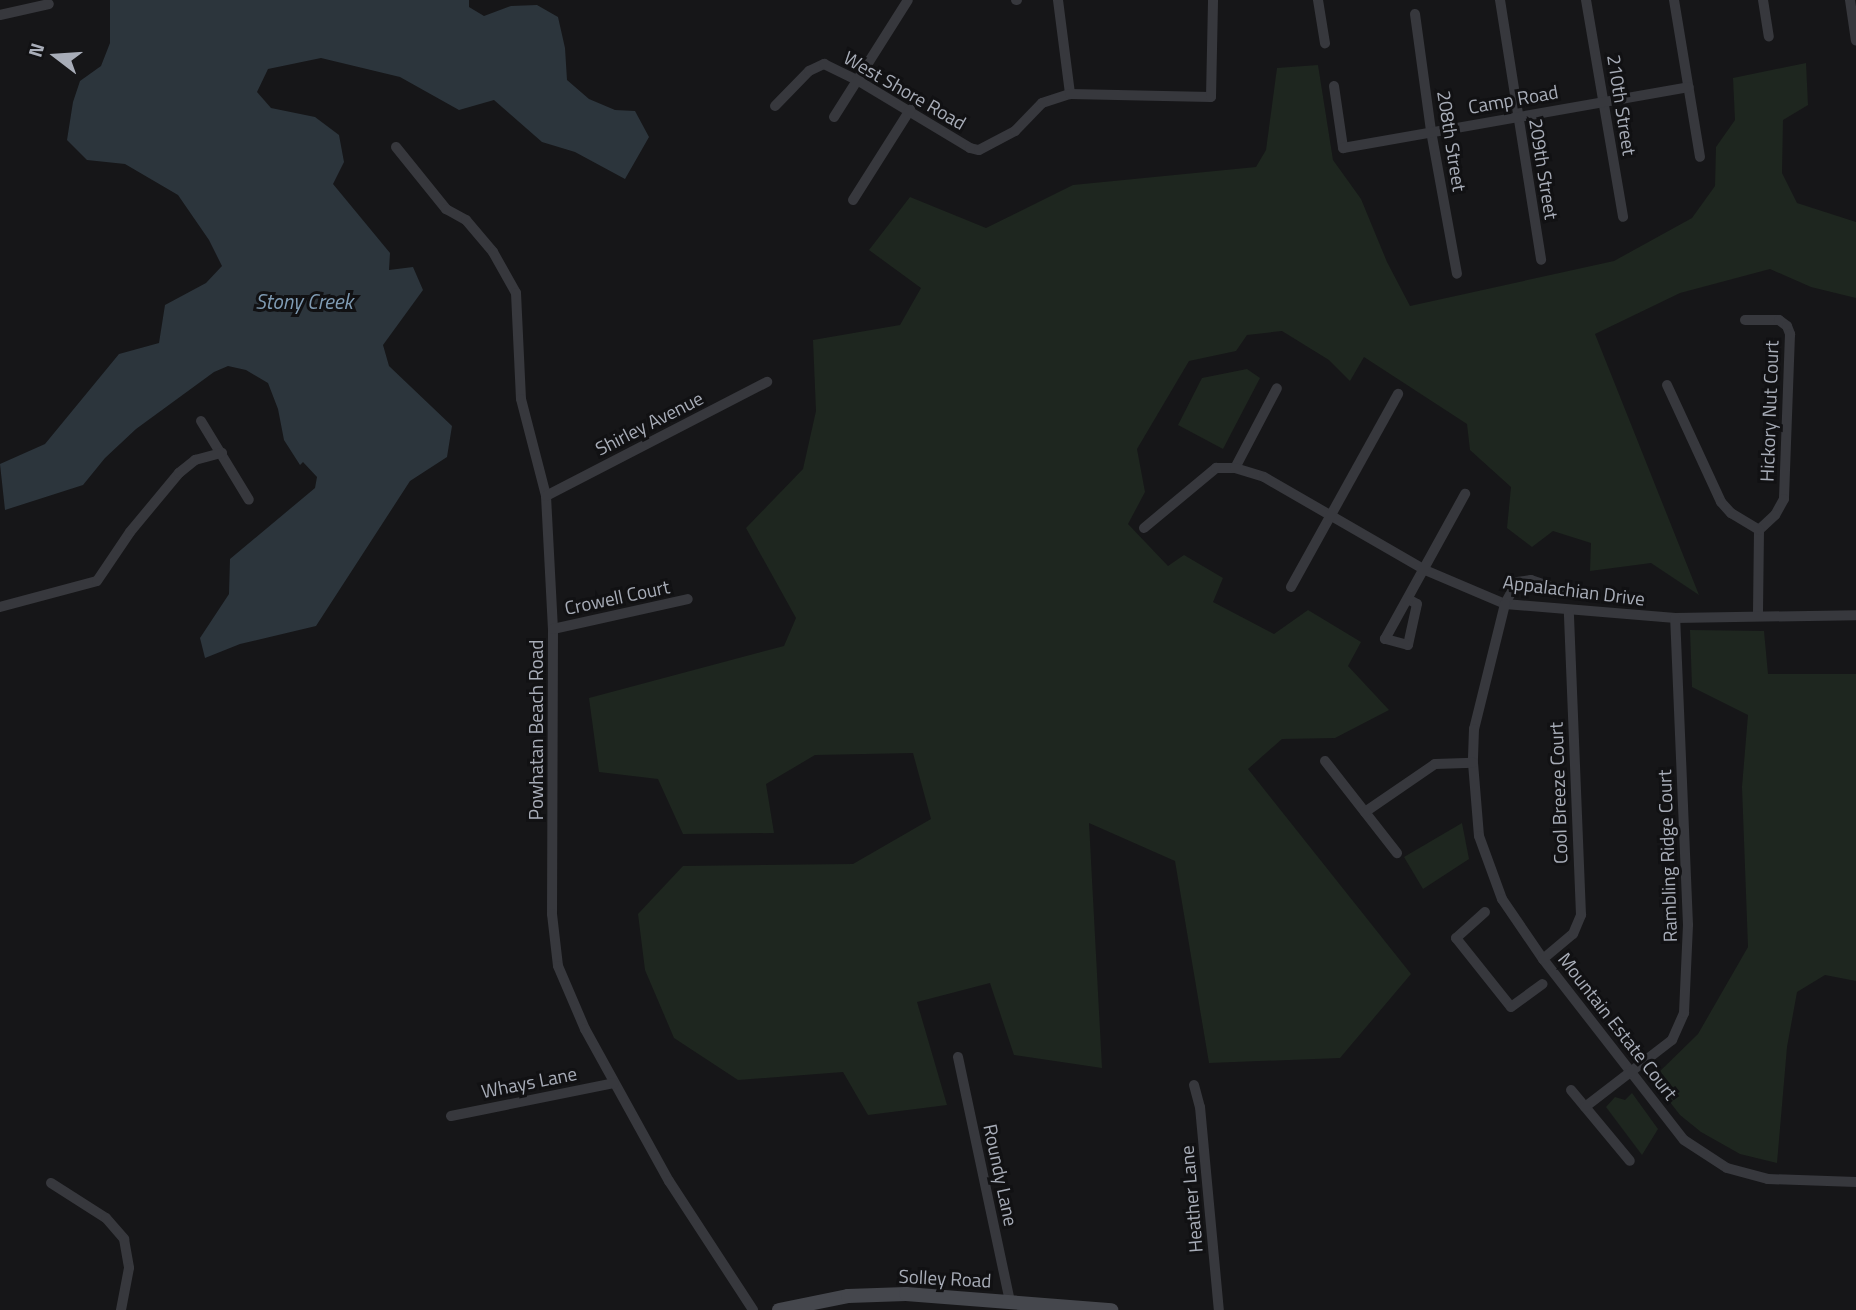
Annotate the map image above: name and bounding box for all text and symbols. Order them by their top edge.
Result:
north arrow [21,21,91,91]
text: N [20,39,51,60]
street label: West Shore Road [840,46,970,134]
street label: 210th Street [1603,53,1641,157]
street label: Camp Road [1466,80,1560,118]
street label: 208th Street [1433,89,1471,193]
street label: 209th Street [1525,117,1563,221]
water label: Stony Creek [255,288,353,314]
street label: Hickory Nut Court [1755,340,1783,482]
street label: Shirley Avenue [591,386,707,460]
street label: Appalachian Drive [1502,570,1646,610]
street label: Crowell Court [562,575,672,619]
street label: Powhatan Beach Road [525,640,547,820]
street label: Cool Breeze Court [1544,722,1572,864]
street label: Rambling Ridge Court [1653,769,1681,943]
street label: Mountain Estate Court [1554,948,1682,1104]
street label: Whays Lane [479,1062,579,1102]
street label: Roundy Lane [979,1122,1023,1228]
street label: Heather Lane [1175,1144,1207,1254]
street label: Solley Road [898,1264,992,1292]

